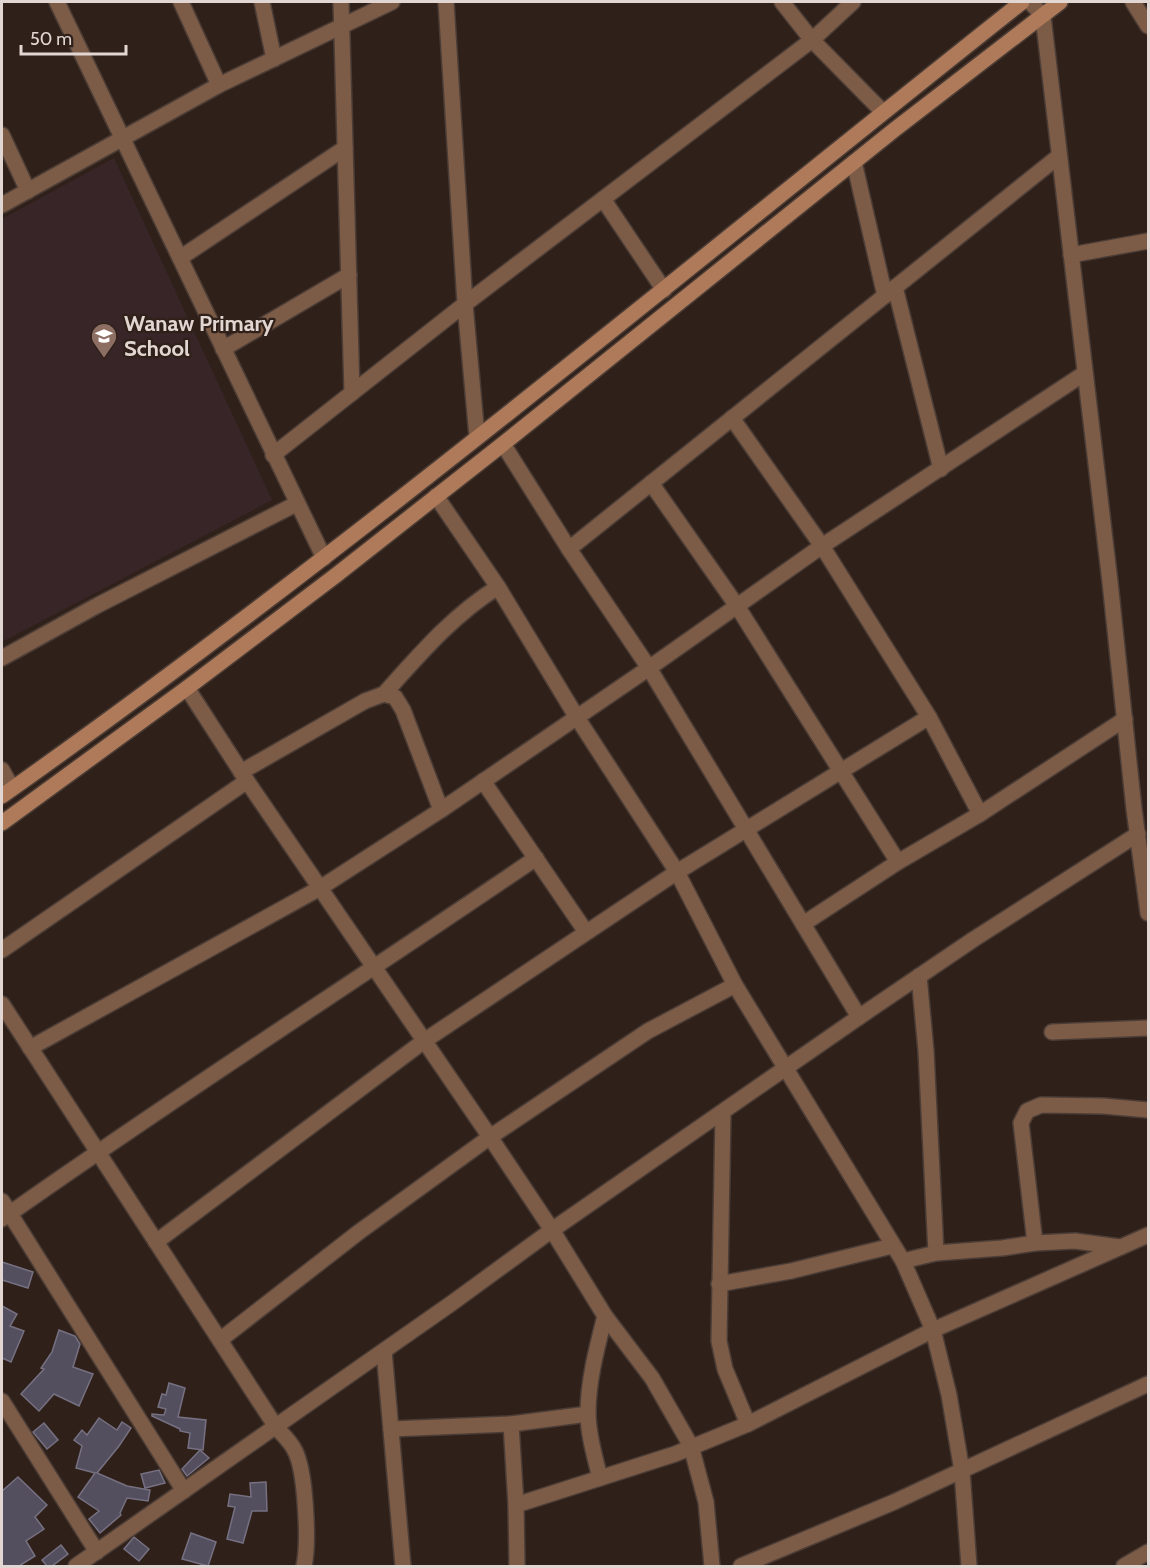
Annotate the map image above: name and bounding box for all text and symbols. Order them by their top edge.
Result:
scale bar [21,18,126,56]
text: 50 m [30,28,72,50]
place label: Wanaw Primary School [124,310,274,362]
school or university icon: Wanaw Primary School [89,321,119,359]

